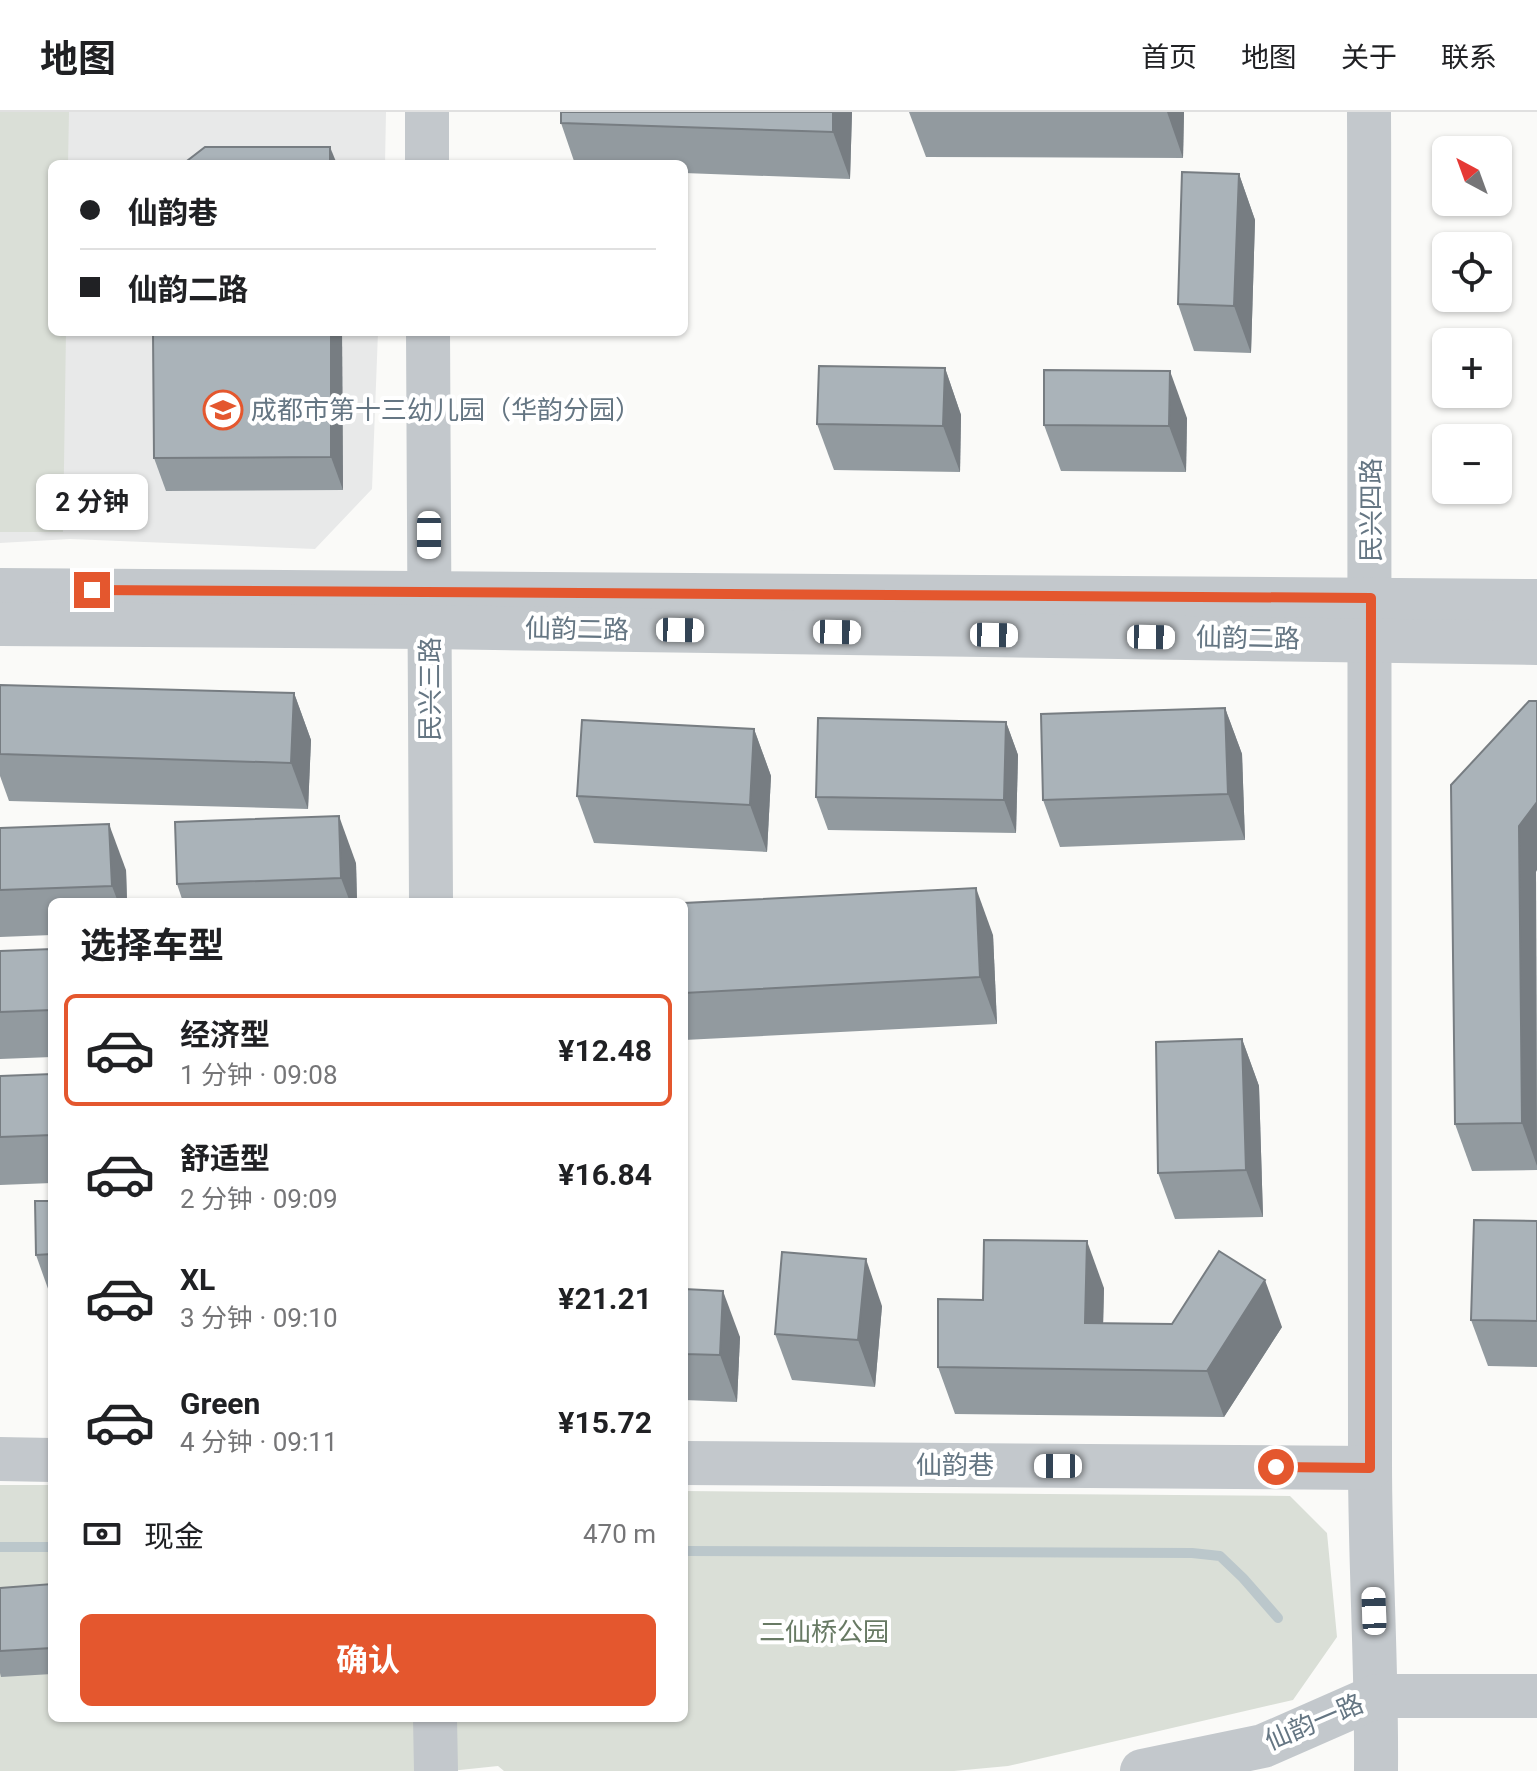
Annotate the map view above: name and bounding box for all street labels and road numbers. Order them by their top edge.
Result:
street label: 民兴四路 [1356,458,1386,562]
street label: 仙韵二路 [525,613,629,645]
street label: 仙韵二路 [1196,622,1300,654]
street label: 民兴三路 [415,637,445,741]
street label: 仙韵巷 [916,1450,994,1480]
street label: 仙韵一路 [1260,1688,1368,1756]

